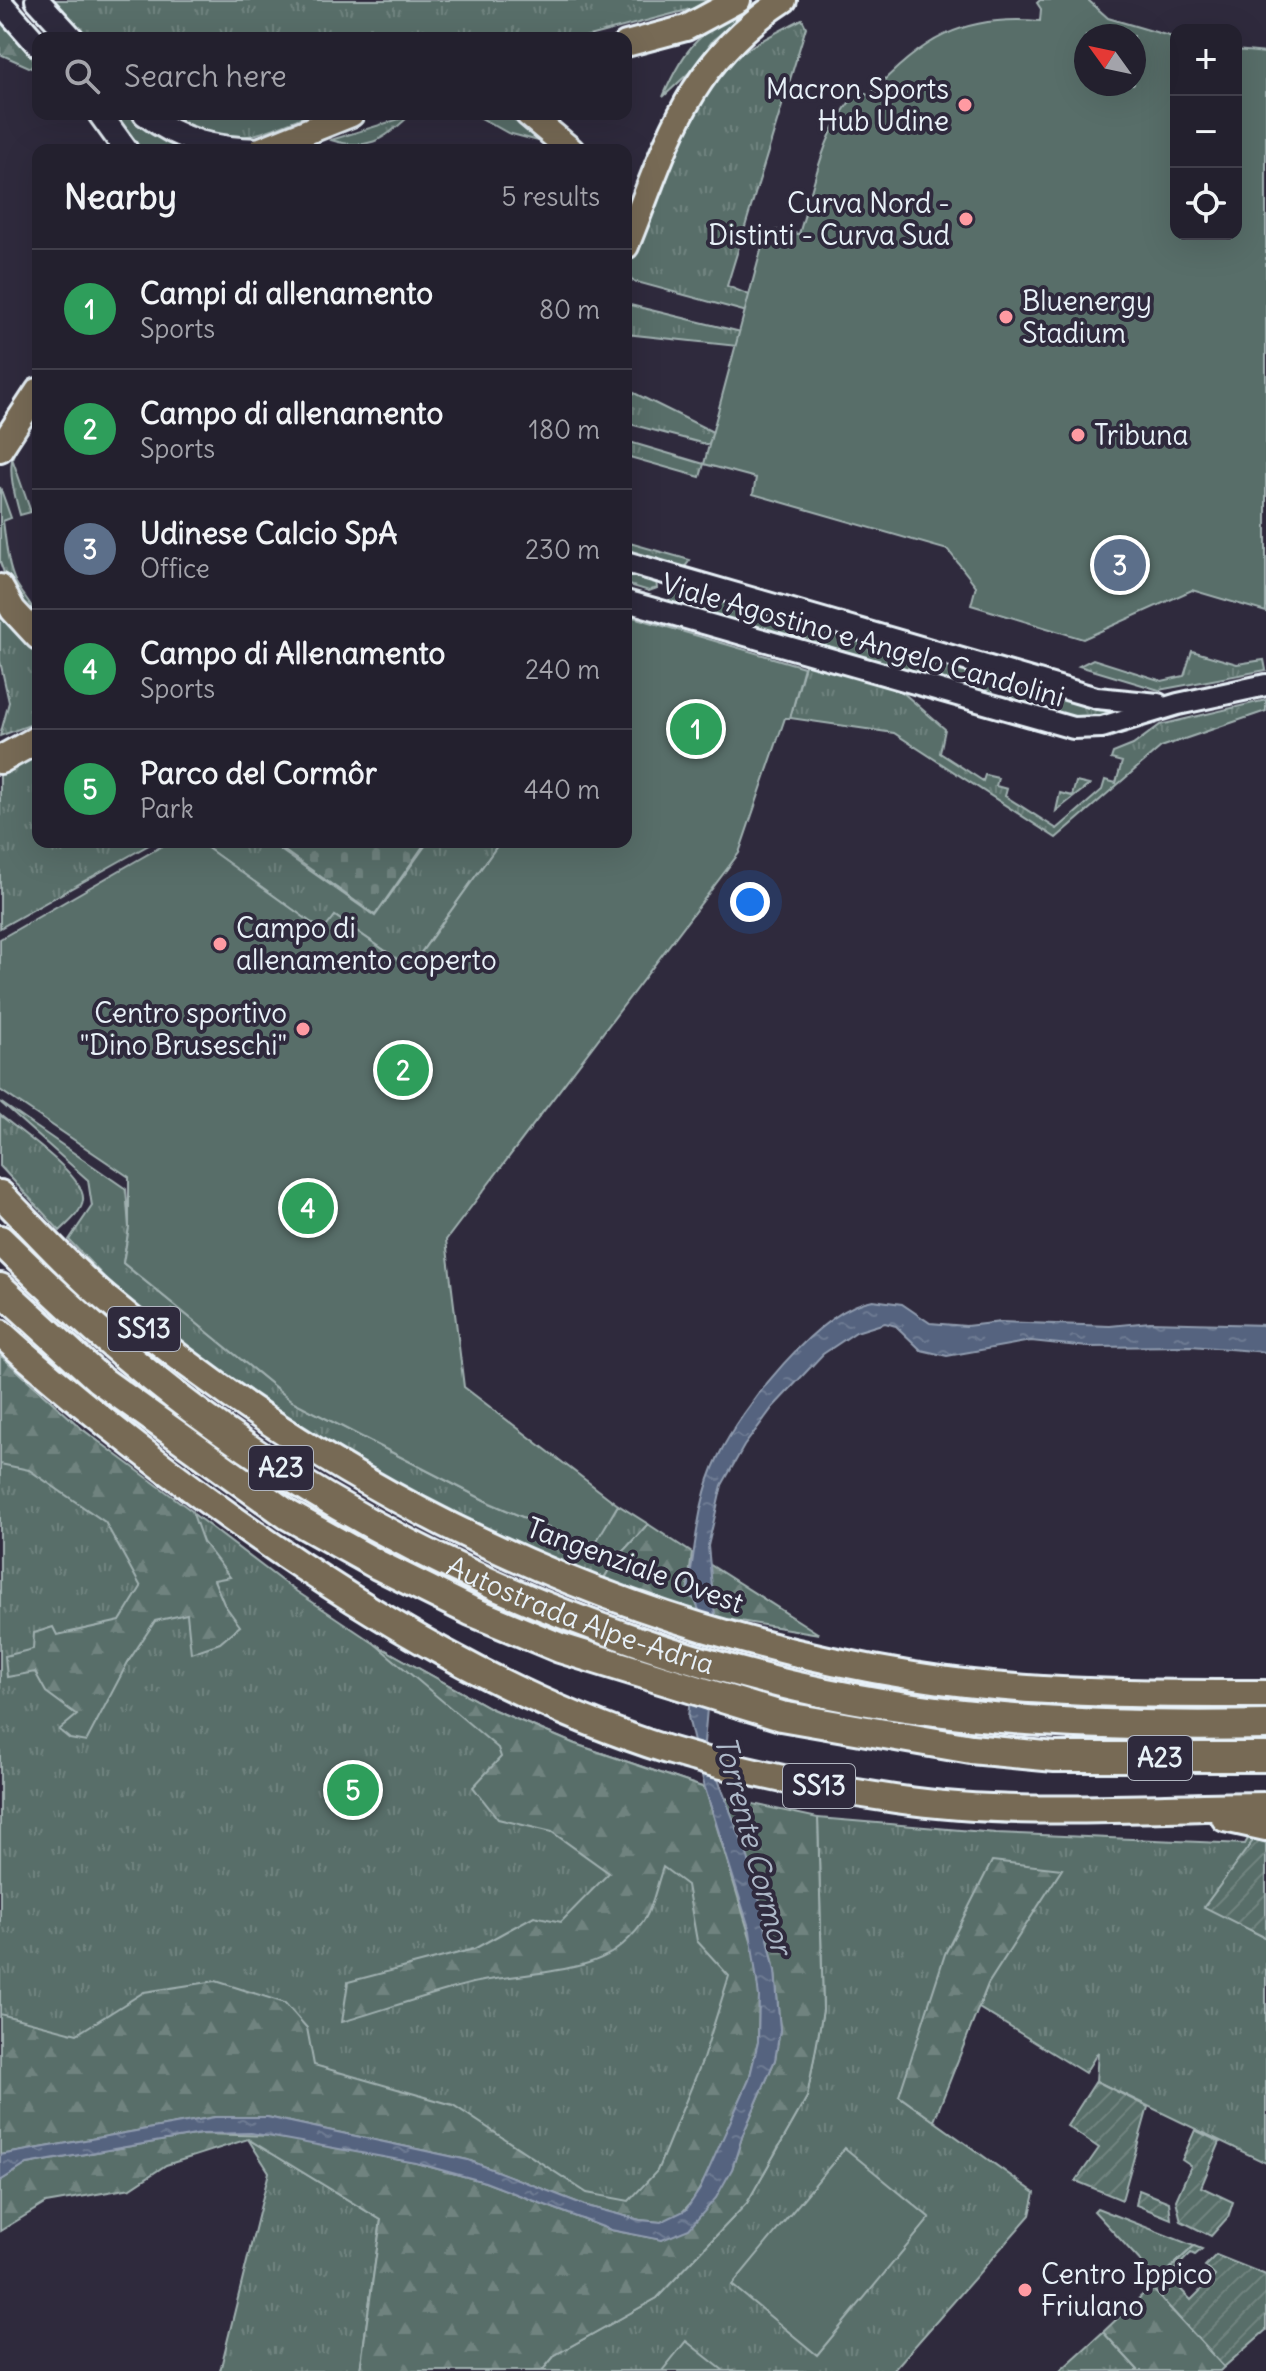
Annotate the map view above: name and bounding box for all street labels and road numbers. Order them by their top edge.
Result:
street label: Viale Agostino e Angelo Candolini [658,565,1068,715]
road number: SS13 [108,1307,180,1351]
road number: A23 [249,1446,313,1490]
street label: Tangenziale Ovest [522,1509,748,1621]
street label: Autostrada Alpe-Adria [441,1548,718,1682]
road number: A23 [1128,1736,1192,1780]
road number: SS13 [783,1764,855,1808]

